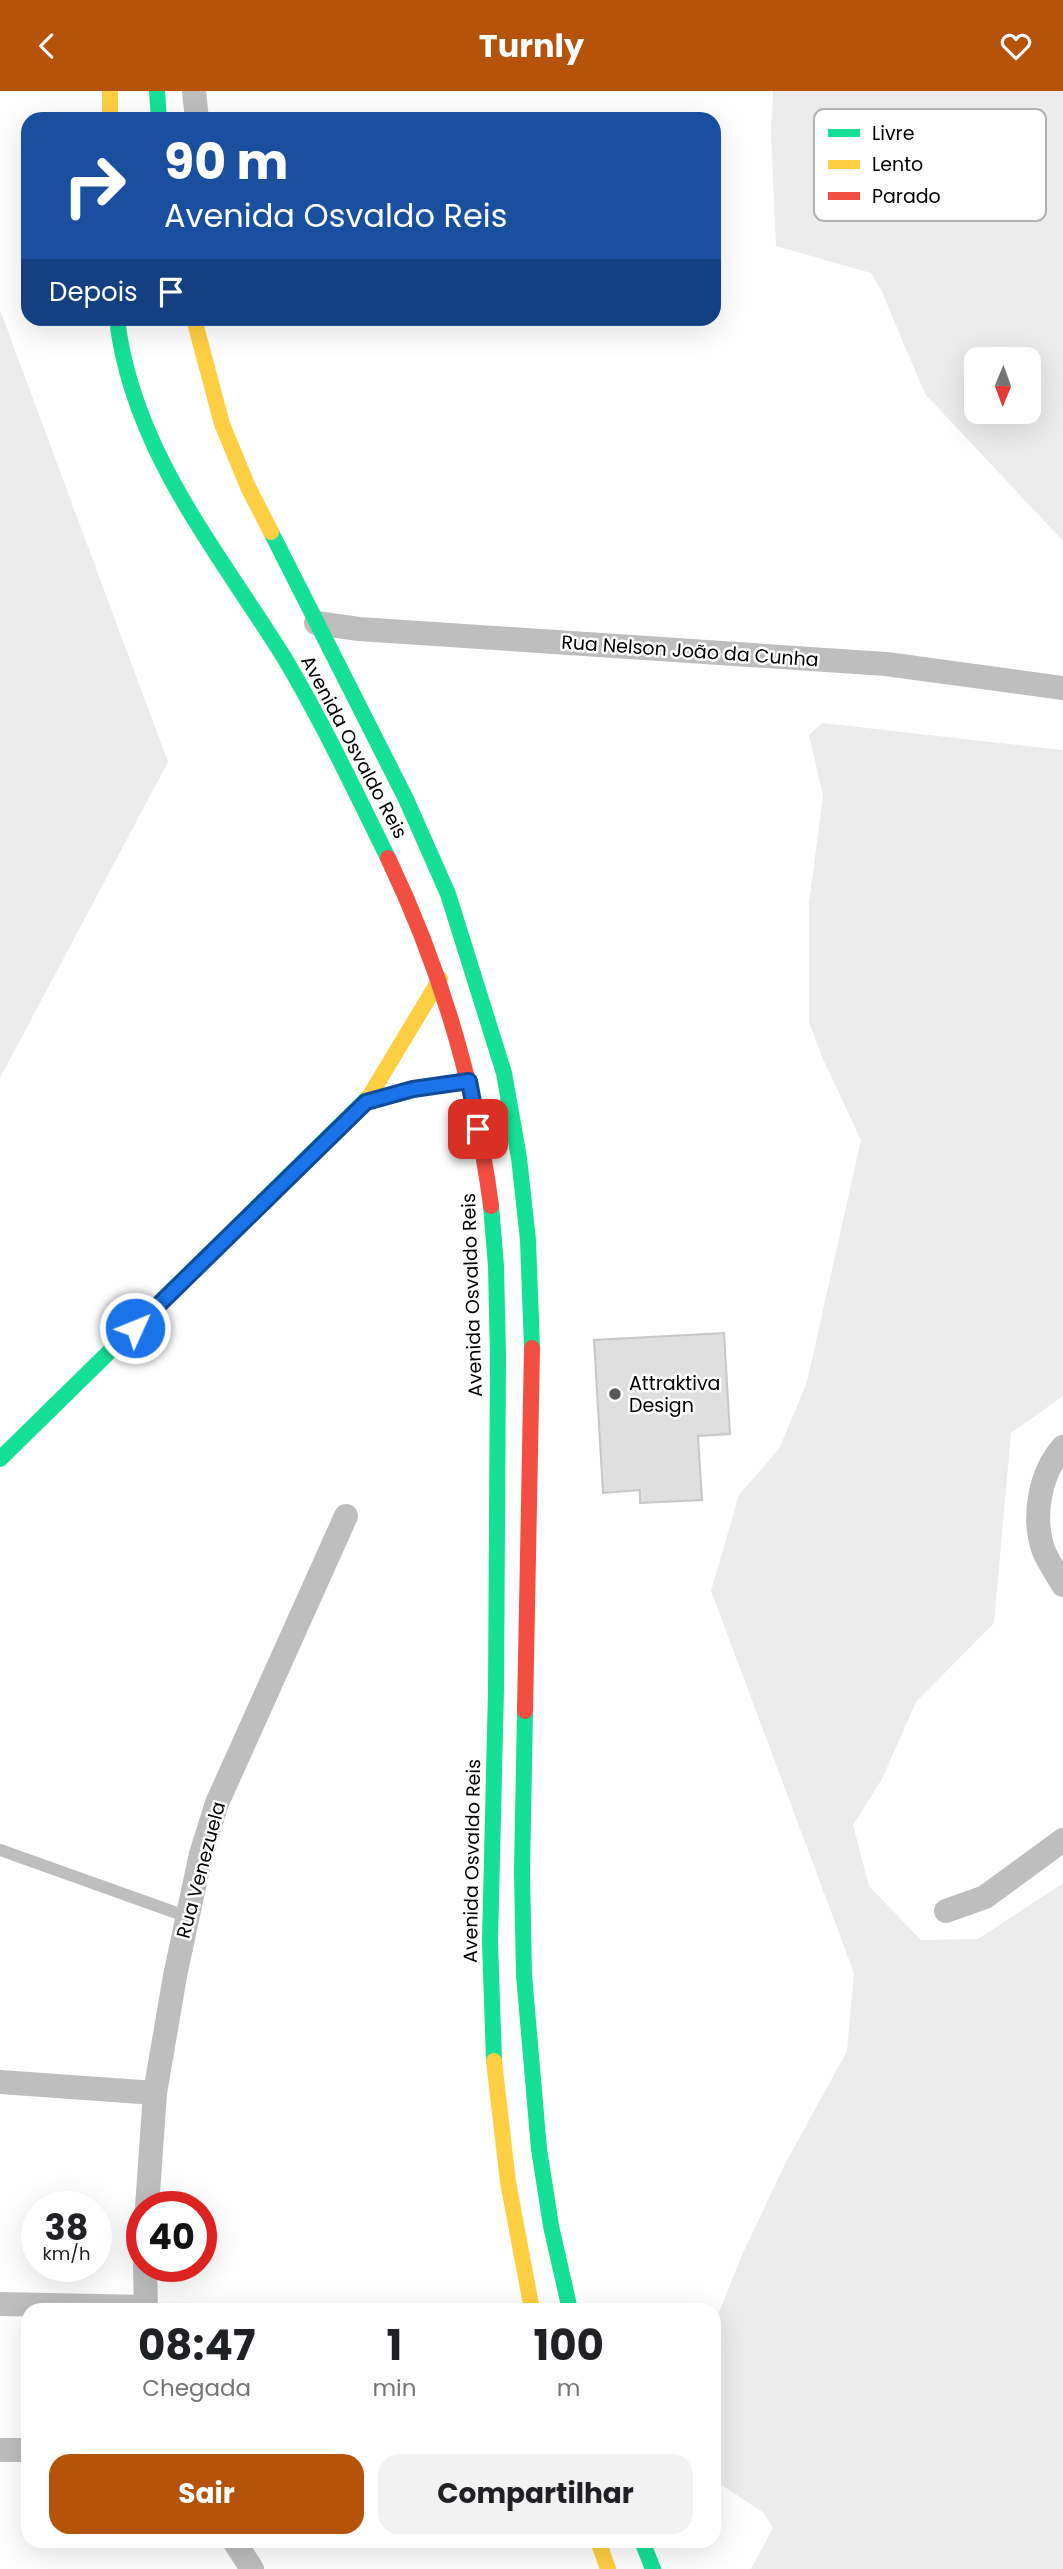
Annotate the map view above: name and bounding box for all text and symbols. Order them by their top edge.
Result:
text: Turnly [479,23,584,68]
icon: back [28,27,66,65]
icon: heart [997,27,1035,65]
legend [814,109,1046,221]
text: Livre [872,120,914,147]
text: 90 m [164,128,288,196]
icon: right [49,140,140,231]
text: Lento [872,151,923,178]
text: Parado [872,183,941,210]
text: Avenida Osvaldo Reis [164,193,507,238]
icon: arrive [152,273,190,311]
text: Depois [49,274,138,310]
north arrow [964,347,1041,423]
map controls [964,347,1041,424]
street label: Rua Nelson João da Cunha [560,629,820,673]
street label: Avenida Osvaldo Reis [294,651,414,843]
pin [448,1099,508,1159]
icon: arrive [459,1110,497,1148]
street label: Avenida Osvaldo Reis [455,1193,489,1397]
position arrow [98,1291,172,1365]
place label: Attraktiva Design [629,1370,720,1419]
marker: Attraktiva Design [607,1386,623,1402]
street label: Avenida Osvaldo Reis [457,1759,487,1963]
street label: Rua Venezuela [170,1799,232,1941]
speed limit sign: 40 [126,2191,217,2282]
text: 38 [45,2203,88,2252]
text: km/h [43,2241,90,2266]
text: 08:47 [138,2316,255,2375]
text: 1 [387,2316,402,2375]
text: 100 [533,2316,604,2375]
text: Chegada [142,2372,251,2404]
text: min [372,2372,416,2404]
text: m [557,2372,581,2404]
button: Sair [49,2454,364,2534]
button: Compartilhar [378,2454,693,2534]

